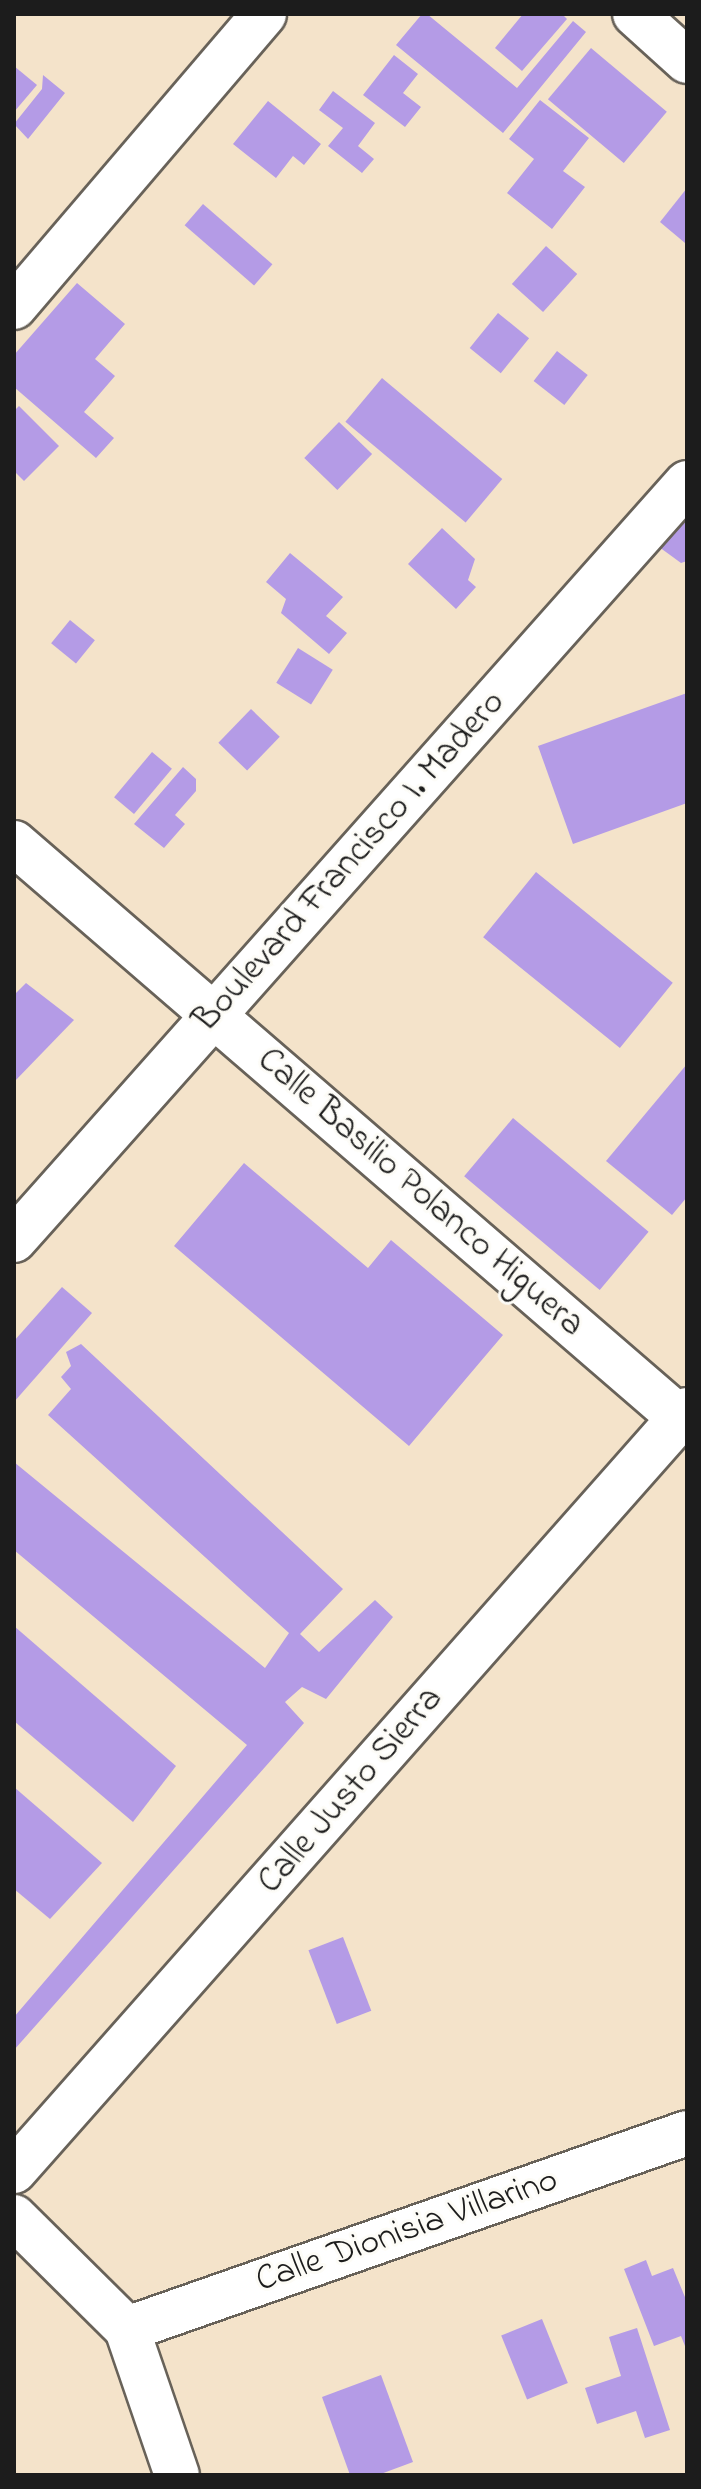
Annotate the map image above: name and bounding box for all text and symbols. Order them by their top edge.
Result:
street label: Boulevard Francisco I. Madero [185,682,515,1042]
street label: Calle Basilio Polanco Higuera [248,1039,592,1347]
street label: Calle Justo Sierra [249,1679,453,1903]
street label: Calle Dionisia Villarino [250,2159,564,2303]

